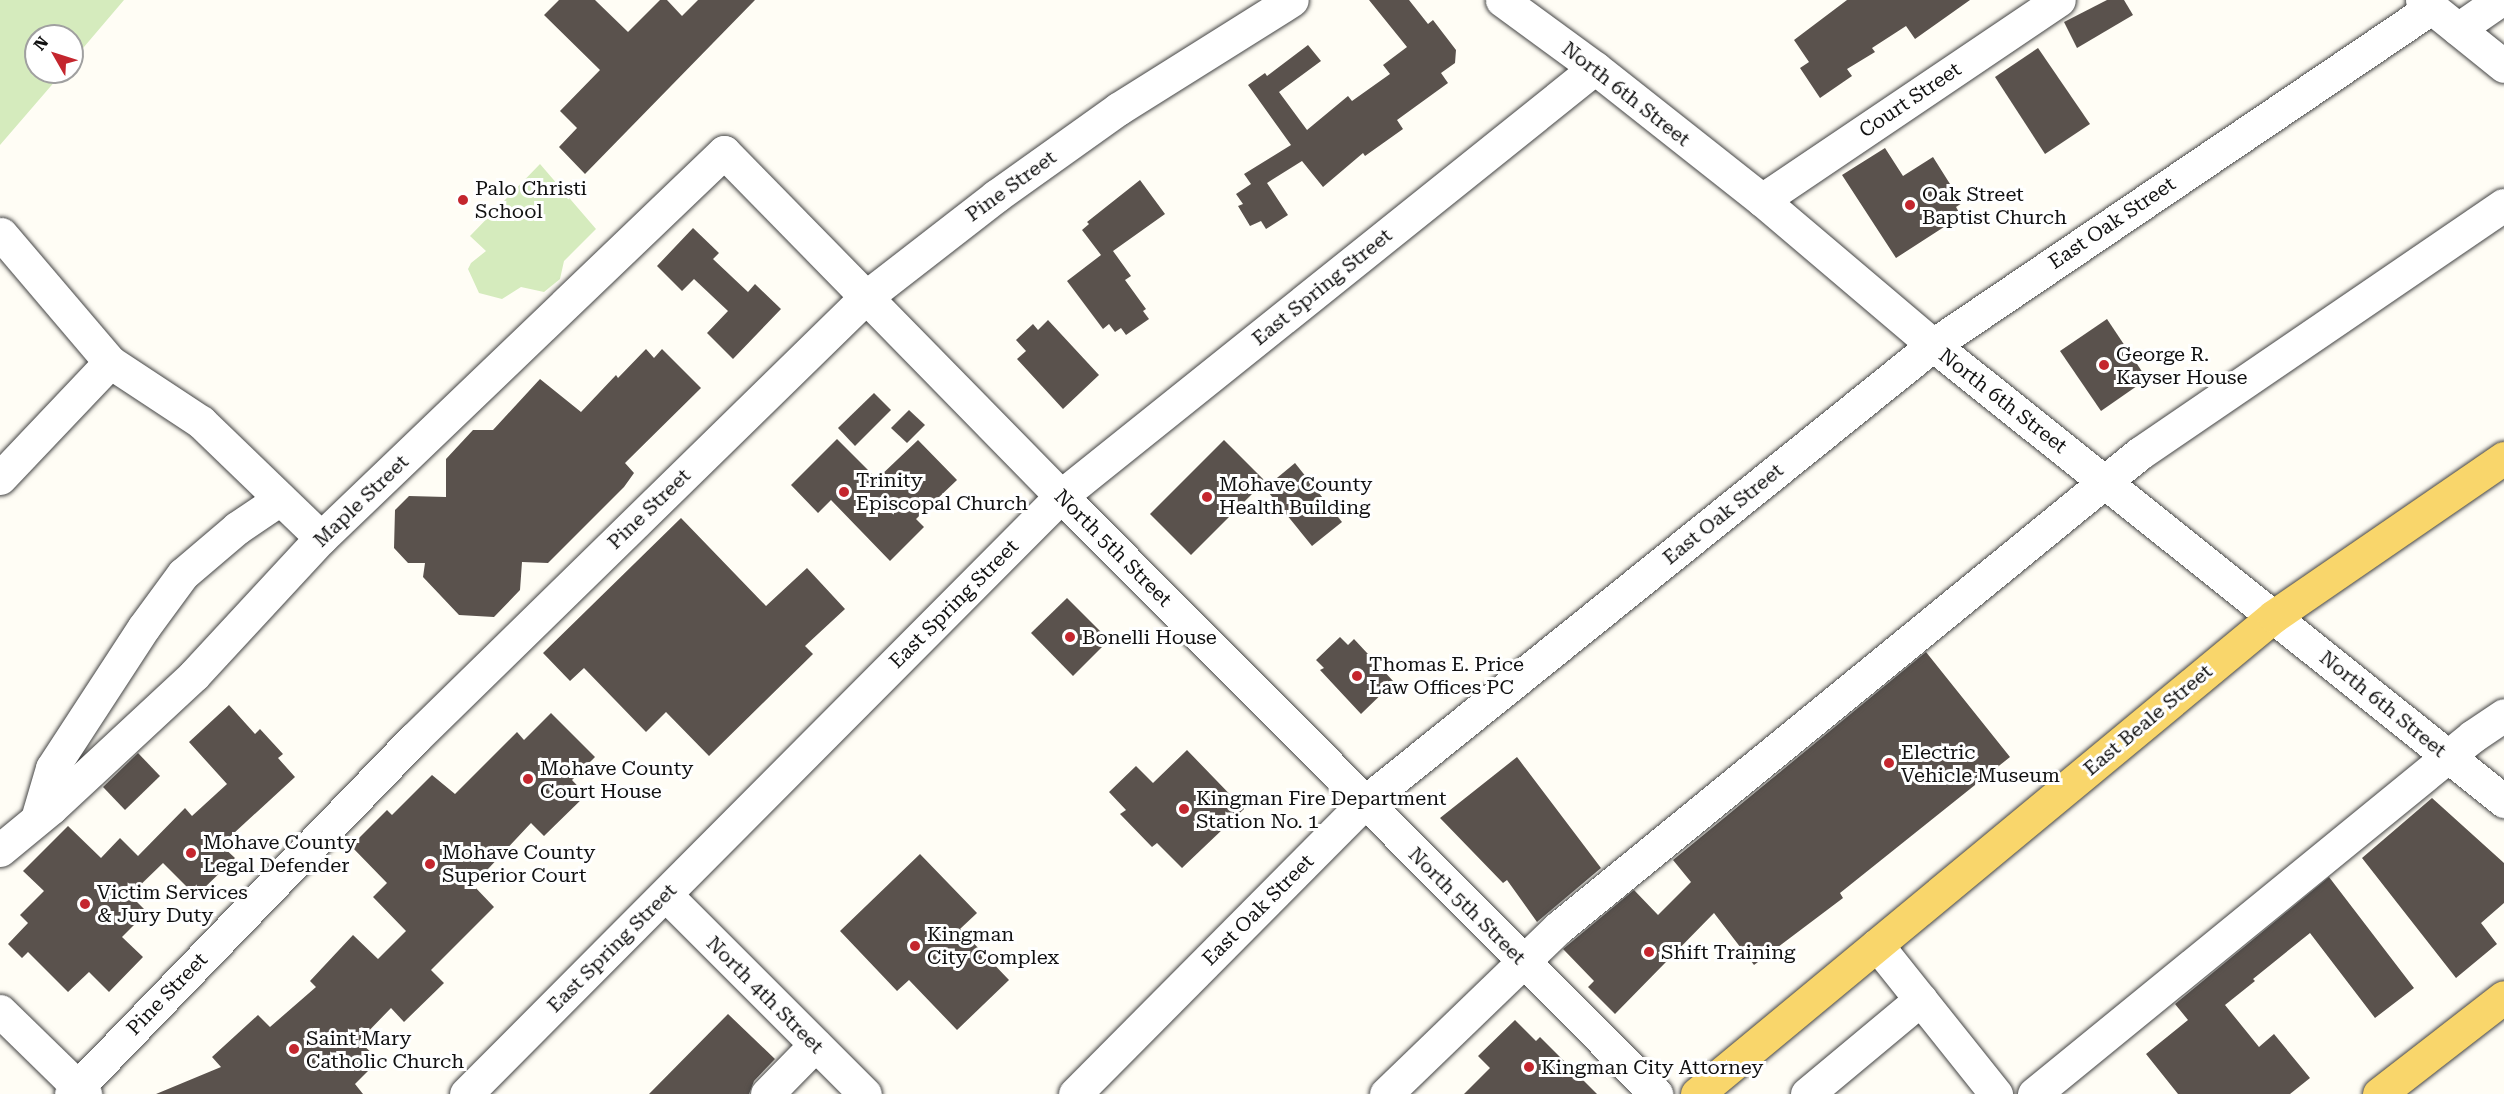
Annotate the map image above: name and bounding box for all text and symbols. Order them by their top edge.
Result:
north arrow [24,24,84,84]
text: N [30,33,52,54]
street label: North 6th Street [1557,37,1695,151]
street label: Court Street [1855,57,1965,143]
street label: Pine Street [961,145,1061,227]
street label: East Oak Street [2044,172,2180,274]
place label: Palo Christi School [475,176,587,223]
place label: Oak Street Baptist Church [1922,182,2067,229]
marker: Palo Christi School [456,193,470,207]
marker: Oak Street Baptist Church [1903,198,1917,212]
street label: East Spring Street [1247,223,1397,351]
place label: George R. Kayser House [2116,342,2247,389]
street label: North 6th Street [1934,344,2072,458]
marker: George R. Kayser House [2097,358,2111,372]
street label: Maple Street [309,450,413,552]
street label: East Oak Street [1658,458,1788,570]
street label: Pine Street [603,464,695,554]
place label: Trinity Episcopal Church [856,468,1028,515]
place label: Mohave County Health Building [1219,473,1372,520]
street label: North 5th Street [1049,484,1177,612]
marker: Trinity Episcopal Church [837,485,851,499]
marker: Mohave County Health Building [1200,490,1214,504]
street label: East Spring Street [884,534,1024,674]
place label: Bonelli House [1082,625,1217,649]
marker: Bonelli House [1063,630,1077,644]
street label: North 6th Street [2315,646,2451,762]
place label: Thomas E. Price Law Offices PC [1369,652,1524,699]
street label: East Beale Street [2079,659,2217,781]
marker: Thomas E. Price Law Offices PC [1350,669,1364,683]
place label: Electric Vehicle Museum [1901,740,2060,787]
place label: Mohave County Court House [540,756,693,803]
marker: Electric Vehicle Museum [1882,756,1896,770]
marker: Mohave County Court House [521,772,535,786]
place label: Kingman Fire Department Station No. 1 [1196,786,1446,833]
marker: Kingman Fire Department Station No. 1 [1177,802,1191,816]
place label: Mohave County Legal Defender [203,830,356,877]
place label: Mohave County Superior Court [442,840,595,887]
street label: North 5th Street [1403,842,1531,970]
marker: Mohave County Legal Defender [184,846,198,860]
street label: East Oak Street [1197,849,1319,971]
marker: Mohave County Superior Court [423,857,437,871]
street label: East Spring Street [542,878,682,1018]
place label: Victim Services & Jury Duty [97,880,248,927]
marker: Victim Services & Jury Duty [78,897,92,911]
place label: Kingman City Complex [927,922,1059,969]
street label: North 4th Street [701,931,829,1059]
marker: Kingman City Complex [908,939,922,953]
place label: Shift Training [1661,940,1795,964]
marker: Shift Training [1642,945,1656,959]
street label: Pine Street [122,948,212,1040]
place label: Saint Mary Catholic Church [306,1026,464,1073]
marker: Saint Mary Catholic Church [287,1042,301,1056]
place label: Kingman City Attorney [1541,1055,1763,1079]
marker: Kingman City Attorney [1522,1060,1536,1074]

